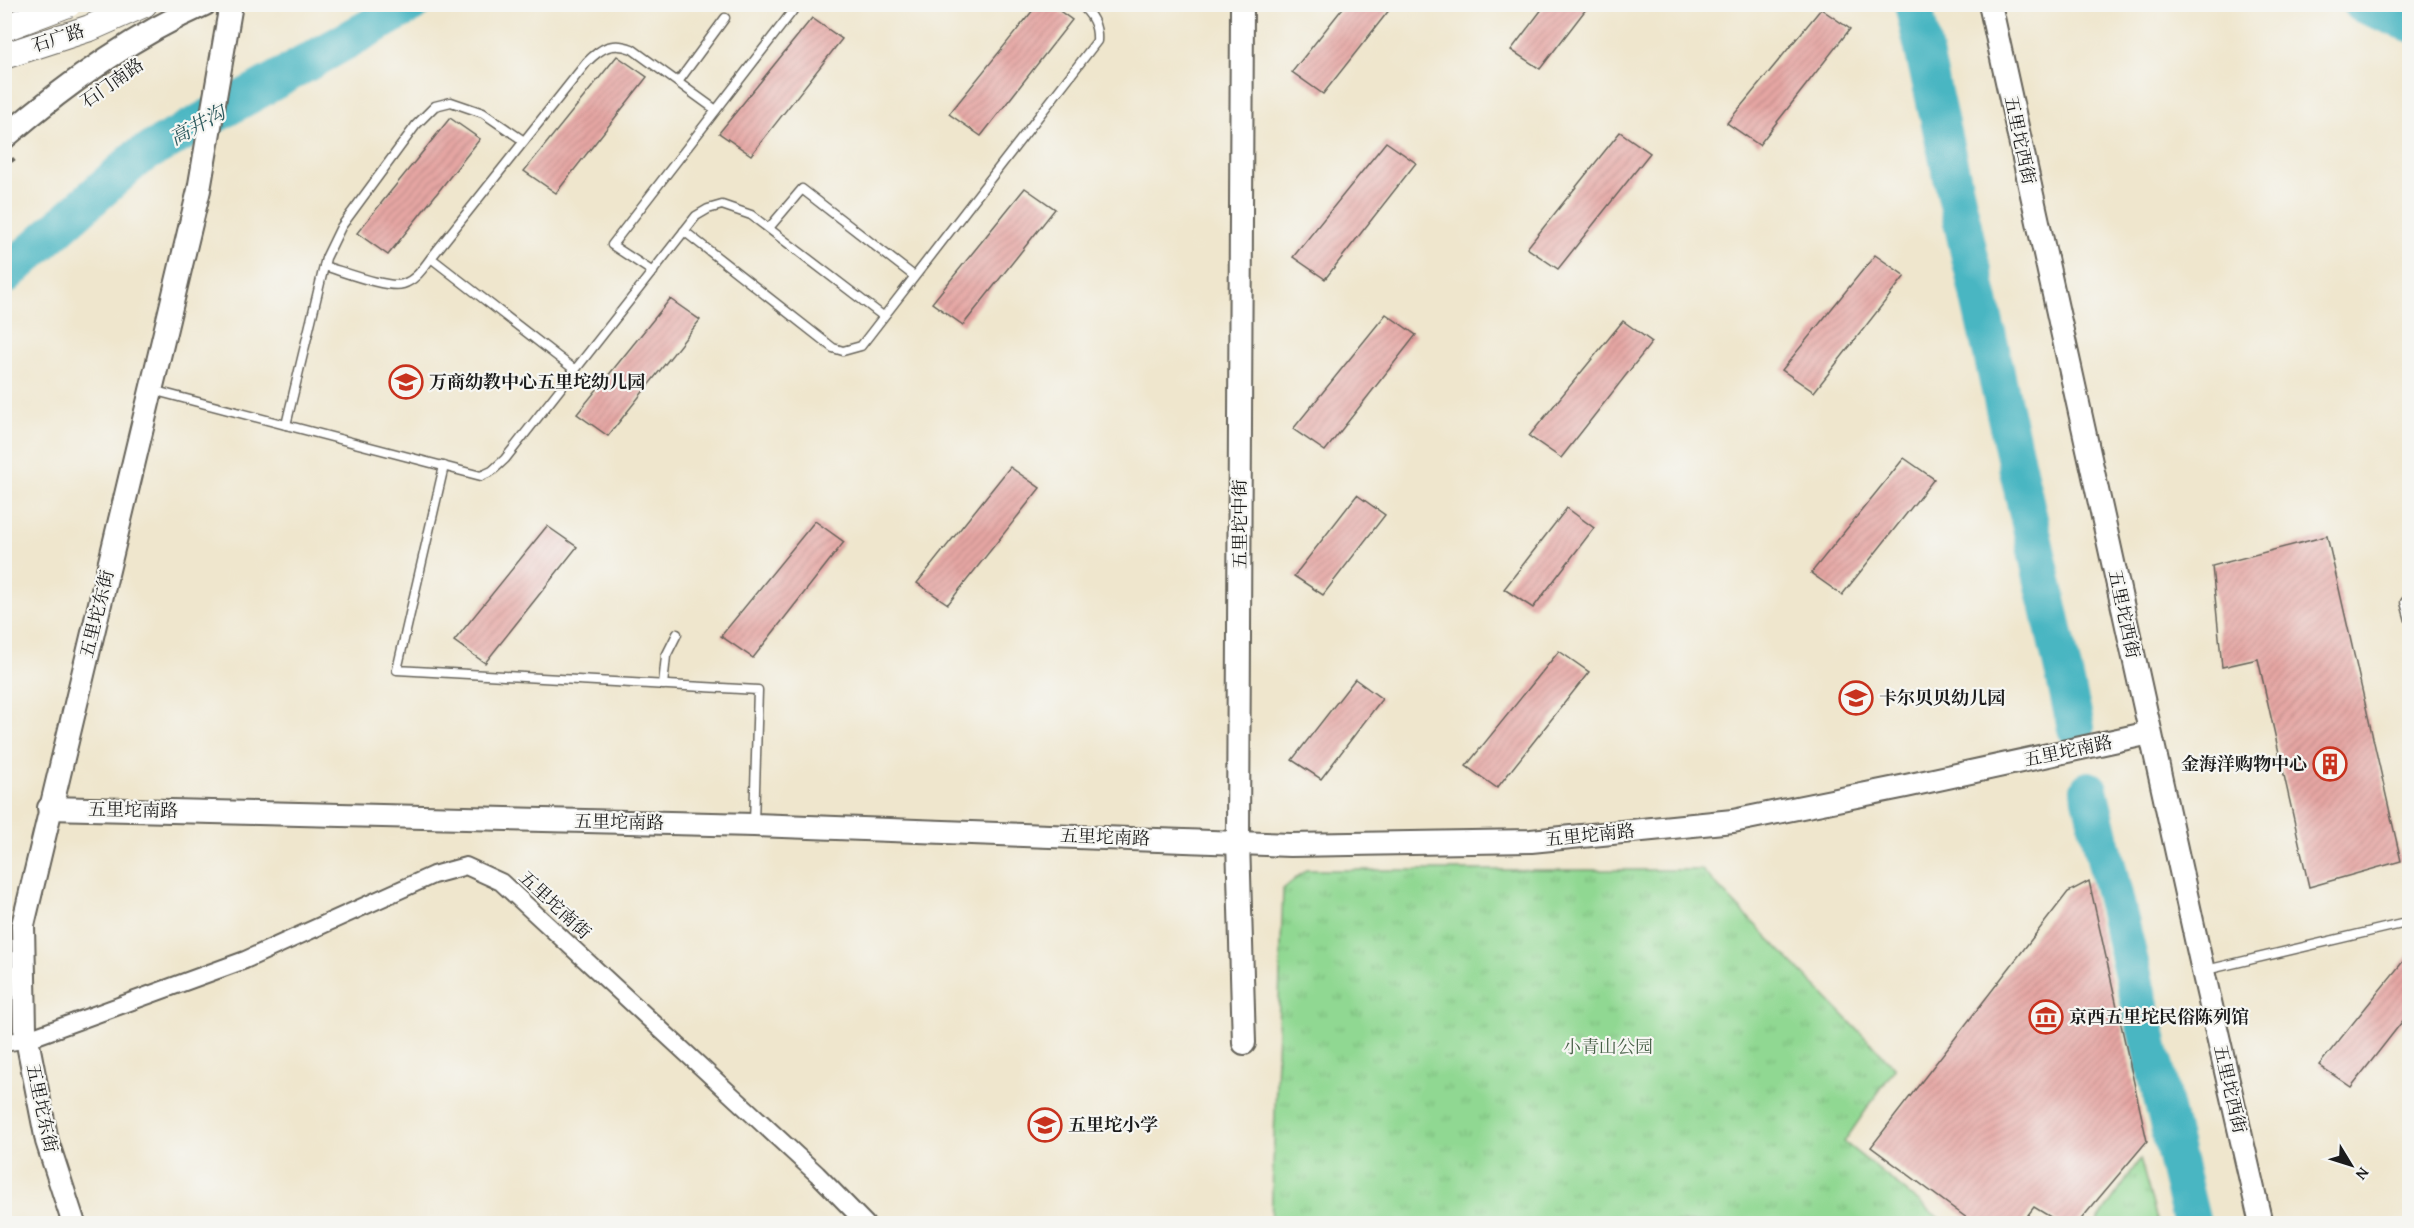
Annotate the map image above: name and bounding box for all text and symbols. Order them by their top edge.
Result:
street label: 石广路 [28,16,88,59]
street label: 石门南路 [74,51,149,114]
street label: 五里坨西街 [1998,93,2043,187]
water label: 高井沟 [163,96,233,152]
school or university icon: 万商幼教中心五里坨幼儿园 [388,364,424,400]
place label: 万商幼教中心五里坨幼儿园 [429,368,645,395]
street label: 五里坨中街 [1226,479,1253,569]
street label: 五里坨东街 [73,567,121,661]
street label: 五里坨西街 [2102,567,2147,661]
school or university icon: 卡尔贝贝幼儿园 [1838,680,1874,716]
place label: 卡尔贝贝幼儿园 [1879,684,2005,711]
street label: 五里坨南路 [2021,728,2115,773]
building icon: 金海洋购物中心 [2312,746,2348,782]
place label: 金海洋购物中心 [2181,750,2307,777]
street label: 五里坨南路 [88,795,178,824]
street label: 五里坨南路 [574,807,664,836]
street label: 五里坨南路 [1544,816,1636,853]
street label: 五里坨南路 [1060,821,1150,852]
street label: 五里坨南街 [513,864,597,945]
museum icon: 京西五里坨民俗陈列馆 [2028,999,2064,1035]
place label: 京西五里坨民俗陈列馆 [2069,1003,2249,1030]
park label: 小青山公园 [1563,1033,1653,1060]
street label: 五里坨西街 [2207,1042,2254,1136]
street label: 五里坨东街 [20,1061,65,1155]
school or university icon: 五里坨小学 [1027,1107,1063,1143]
place label: 五里坨小学 [1068,1111,1158,1138]
north arrow [2321,1135,2381,1195]
text: N [2350,1163,2376,1186]

